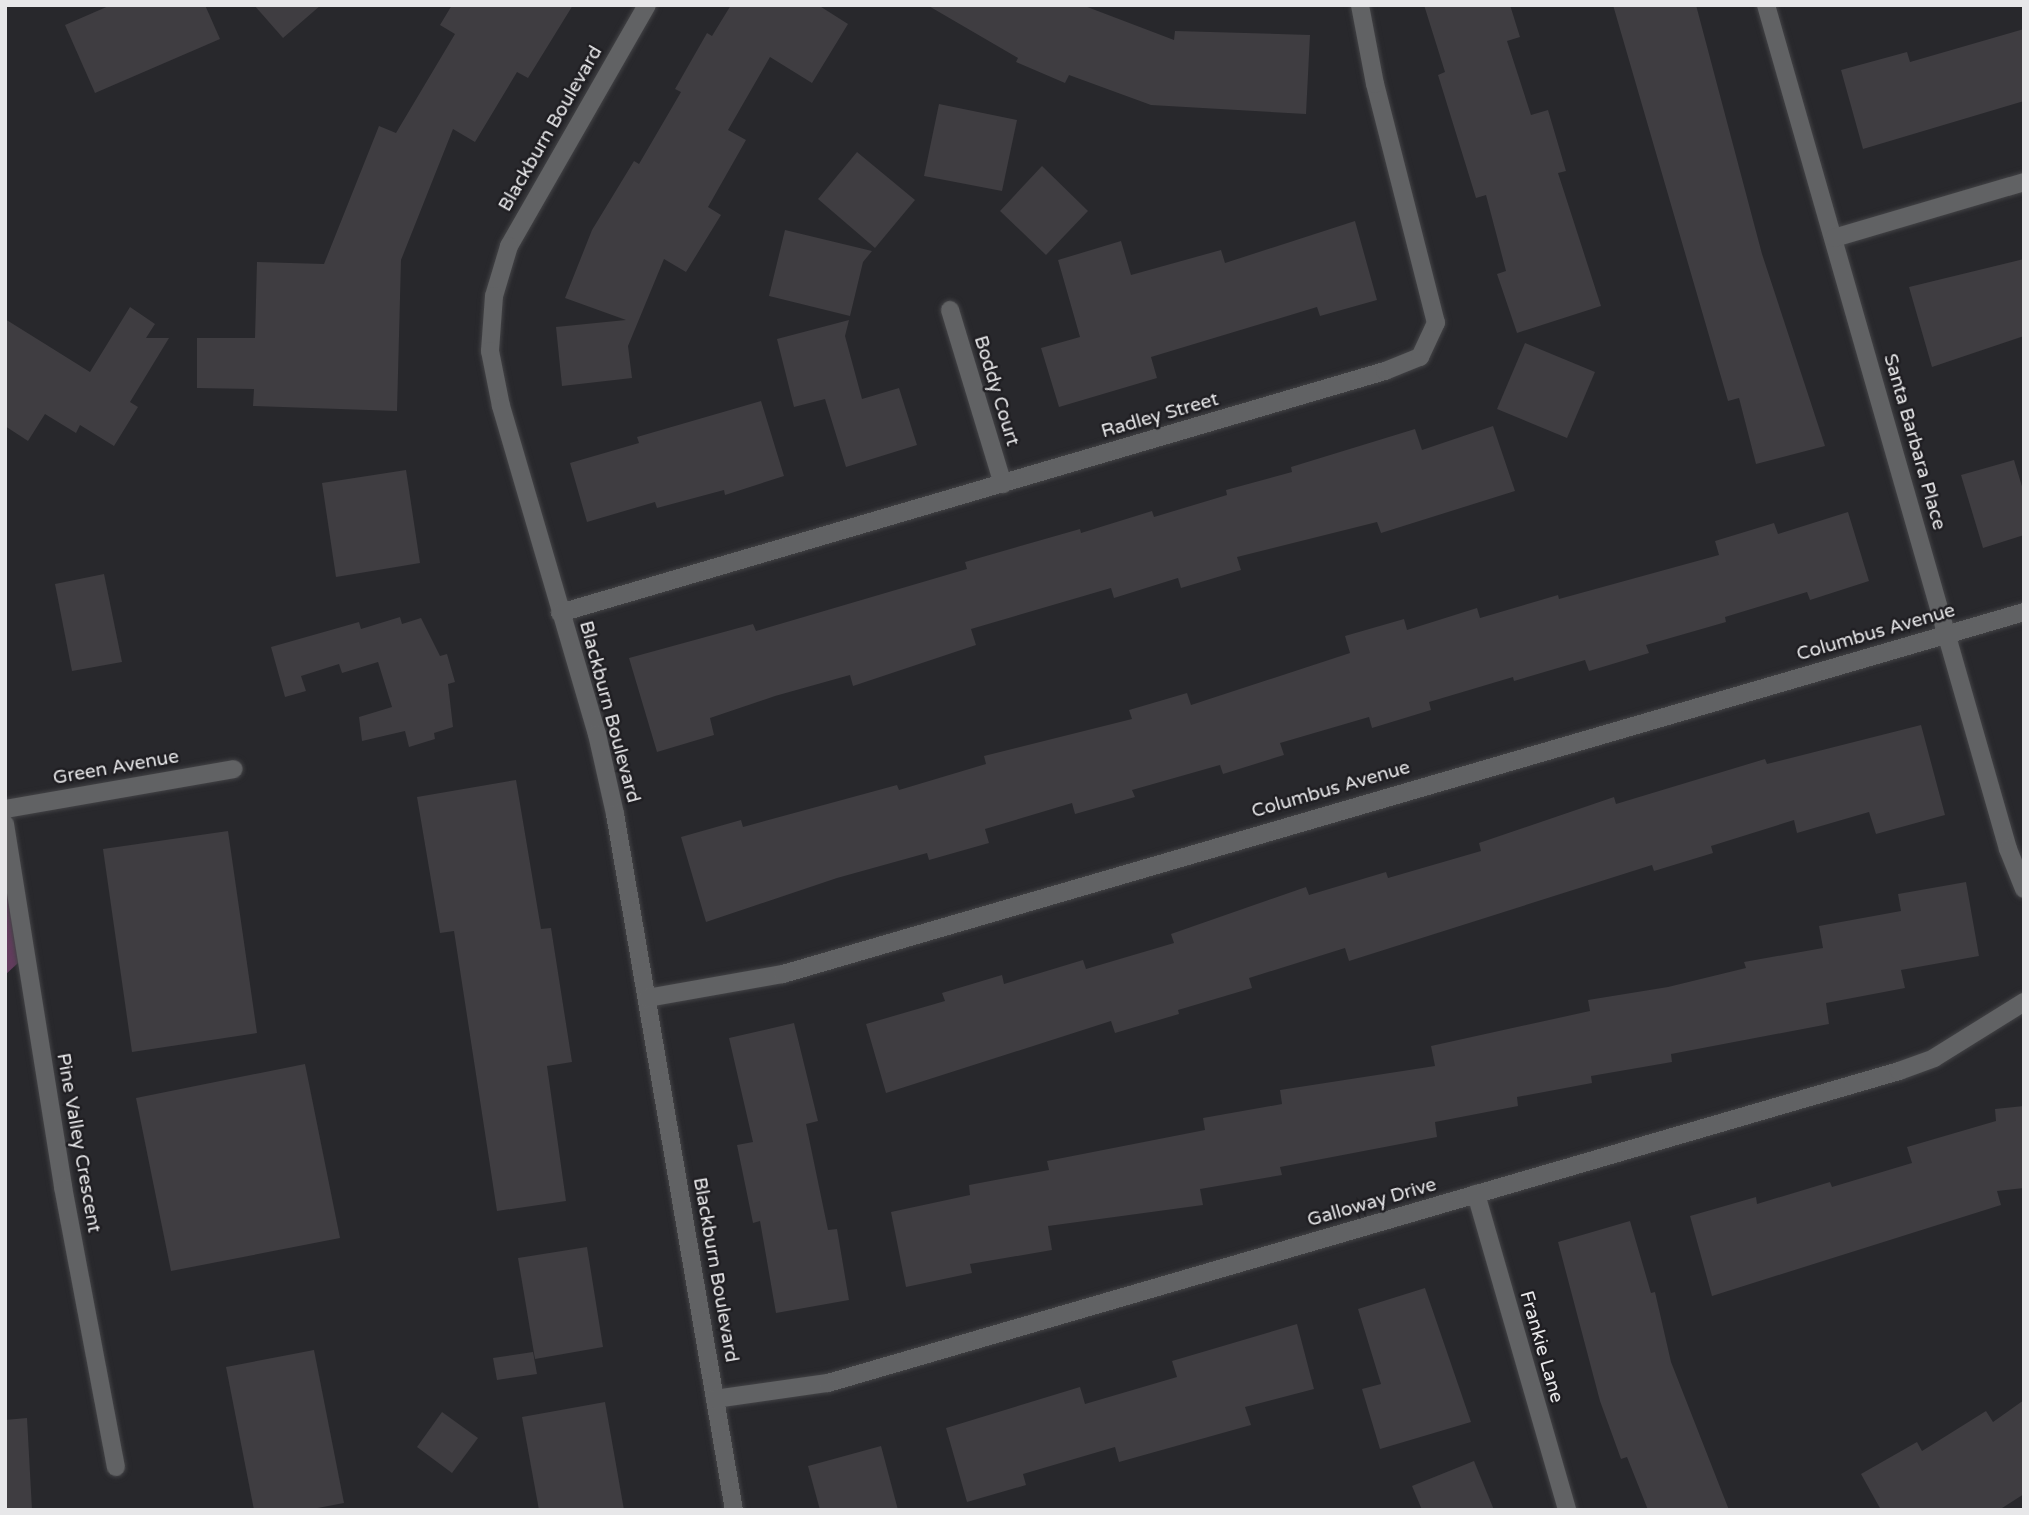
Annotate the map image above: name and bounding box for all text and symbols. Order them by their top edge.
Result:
street label: Blackburn Boulevard [494,42,608,216]
street label: Boddy Court [968,333,1024,449]
street label: Santa Barbara Place [1878,351,1950,533]
street label: Radley Street [1099,388,1221,444]
street label: Columbus Avenue [1794,599,1958,667]
street label: Blackburn Boulevard [574,619,644,805]
street label: Green Avenue [51,746,181,790]
street label: Columbus Avenue [1249,756,1413,824]
street label: Pine Valley Crescent [51,1051,105,1235]
street label: Galloway Drive [1305,1174,1439,1232]
street label: Blackburn Boulevard [687,1176,743,1364]
street label: Frankie Lane [1514,1288,1568,1406]

